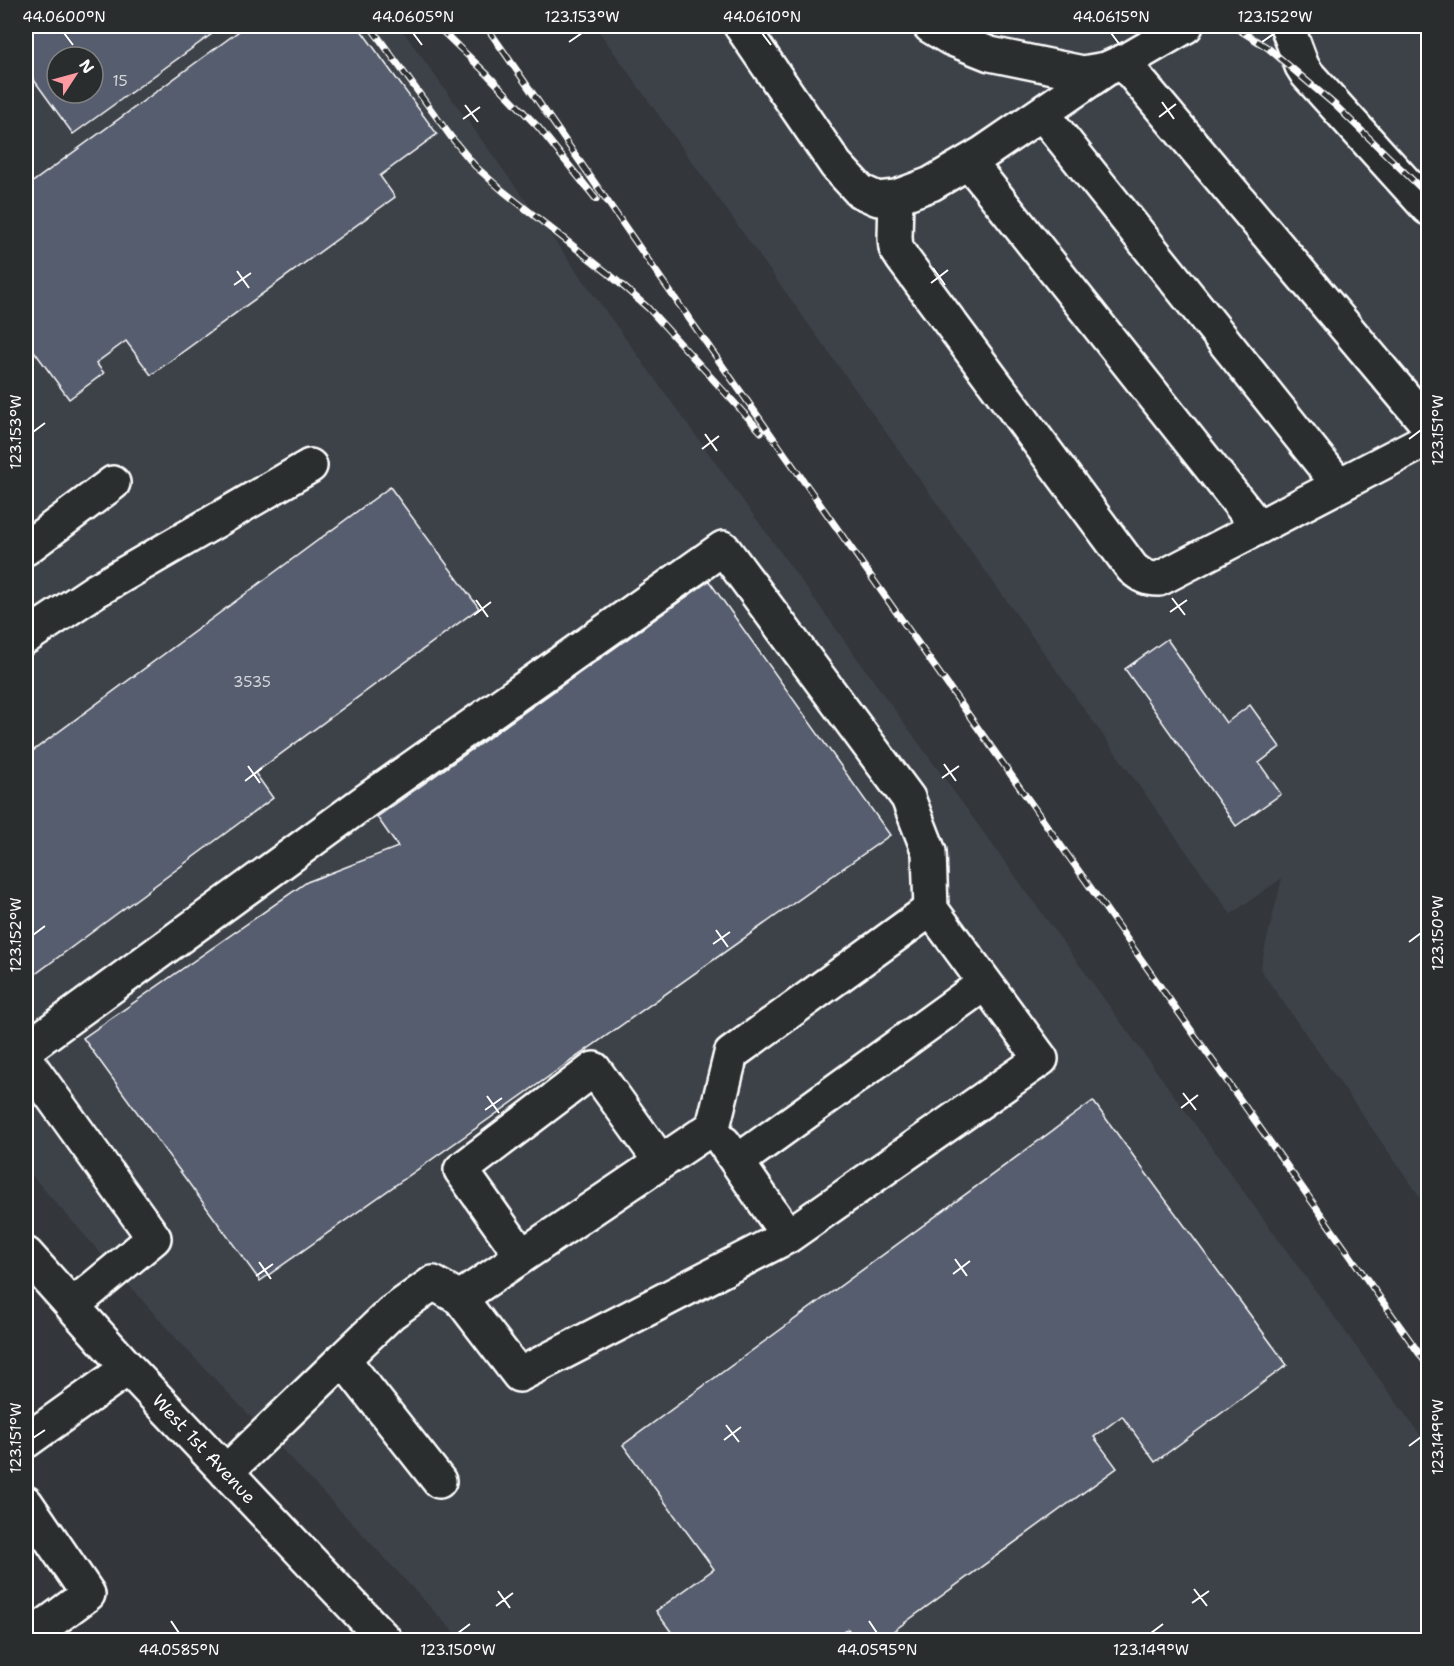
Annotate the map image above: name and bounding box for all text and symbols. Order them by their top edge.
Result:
text: 44.0600°N [22,7,106,27]
text: 44.0605°N [372,7,454,27]
text: 123.153°W [544,7,620,27]
text: 44.0610°N [723,7,801,27]
text: 44.0615°N [1072,7,1150,27]
text: 123.152°W [1237,7,1313,27]
north arrow [45,45,105,105]
text: N [75,55,99,78]
house number: 15 [112,71,128,91]
text: 123.153°W [6,394,26,470]
text: 123.151°W [1428,394,1448,466]
house number: 3535 [233,672,271,692]
text: 123.150°W [1428,895,1448,971]
text: 123.152°W [6,897,26,973]
street label: West 1st Avenue [147,1389,261,1509]
text: 123.149°W [1428,1399,1448,1475]
text: 123.151°W [6,1402,26,1474]
text: 44.0585°N [139,1640,219,1660]
text: 123.150°W [420,1640,496,1660]
text: 44.0595°N [837,1640,917,1660]
text: 123.149°W [1113,1640,1189,1660]

